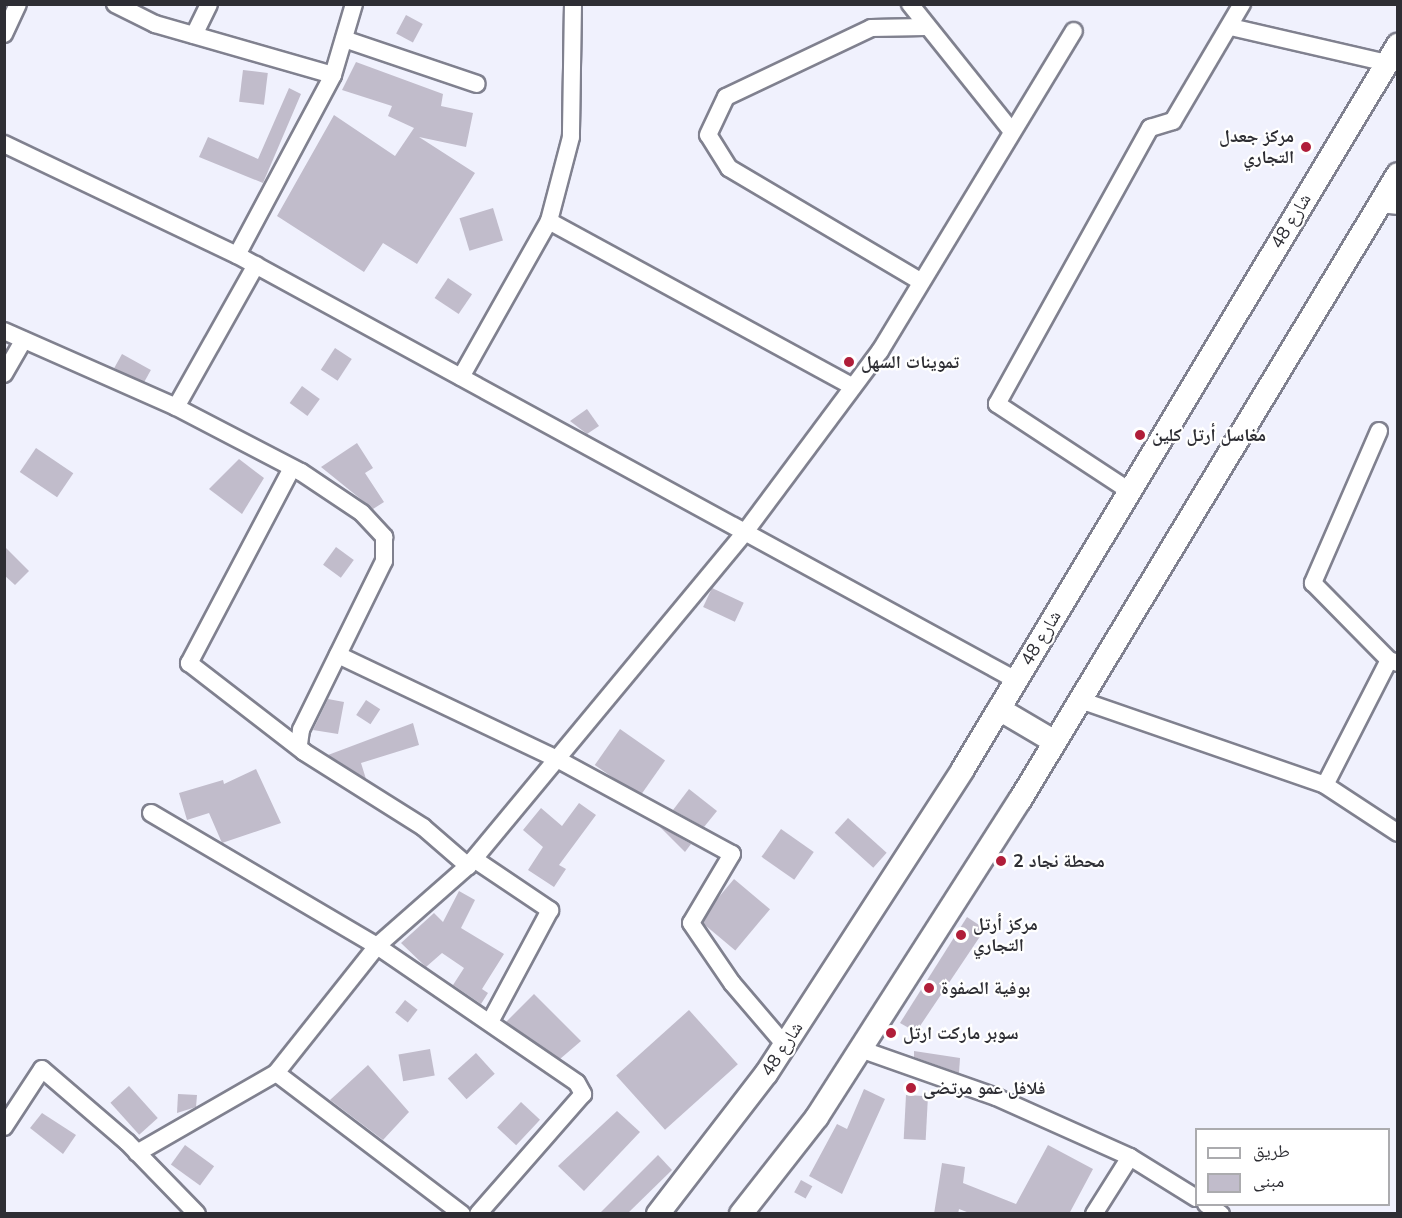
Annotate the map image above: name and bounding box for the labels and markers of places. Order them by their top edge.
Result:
place label: مركز جعدل التجاري [1219,126,1294,168]
marker: مركز جعدل التجاري [1299,140,1313,154]
place label: تموينات السهل [861,351,959,373]
marker: تموينات السهل [842,355,856,369]
place label: مغاسل أرتل كلين [1152,424,1266,446]
marker: مغاسل أرتل كلين [1133,428,1147,442]
place label: محطة نجاد 2 [1013,850,1105,872]
marker: محطة نجاد 2 [994,854,1008,868]
place label: مركز أرتل التجاري [973,914,1038,956]
marker: مركز أرتل التجاري [954,928,968,942]
place label: بوفية الصفوة [941,977,1030,999]
marker: بوفية الصفوة [922,981,936,995]
place label: سوبر ماركت ارتل [903,1022,1019,1044]
marker: سوبر ماركت ارتل [884,1026,898,1040]
place label: فلافل عمو مرتضى [923,1077,1046,1099]
marker: فلافل عمو مرتضى [904,1081,918,1095]

